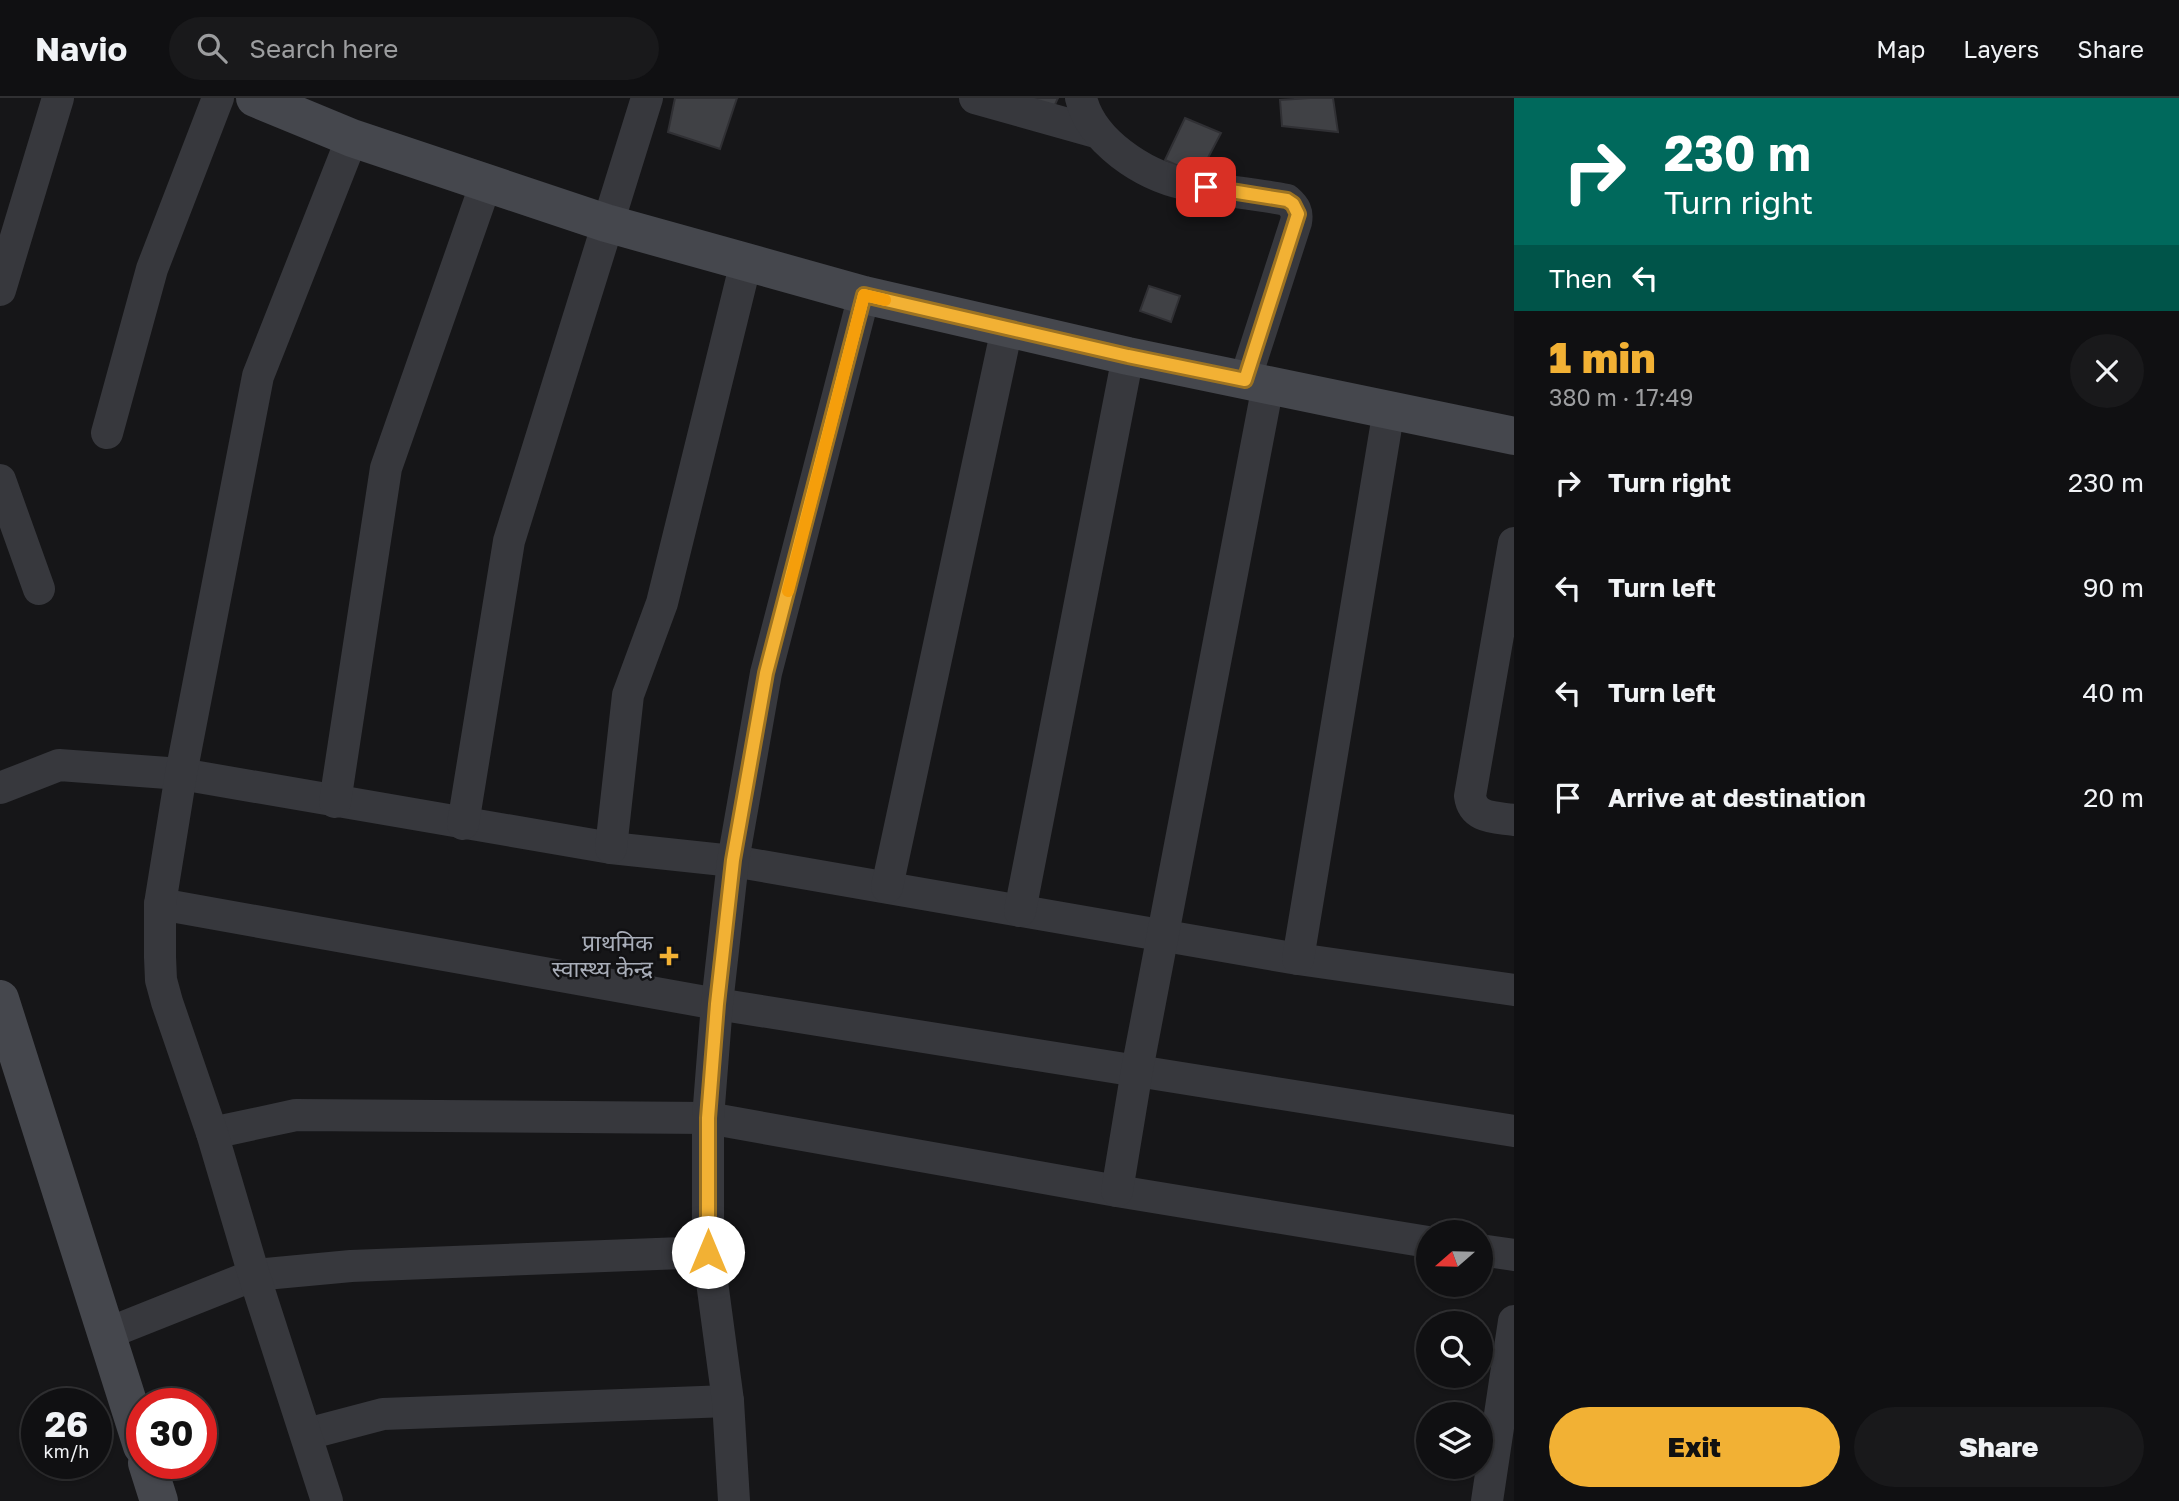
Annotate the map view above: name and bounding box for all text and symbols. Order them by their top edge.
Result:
search box [169,17,659,80]
text: Navio [35,29,127,68]
icon: search [193,29,231,67]
text: Search here [249,33,398,64]
text: Map [1876,34,1925,63]
text: Layers [1963,34,2039,63]
text: Share [2077,34,2144,63]
text: 230 m [1664,123,1811,182]
icon: right [1549,126,1640,217]
pin [1176,157,1236,217]
icon: arrive [1187,168,1225,206]
text: Turn right [1664,183,1813,221]
icon: left [1626,259,1664,297]
text: Then [1549,263,1612,294]
text: 1 min [1549,332,1656,382]
button: close [2070,334,2144,408]
text: 380 m · 17:49 [1549,383,1693,411]
icon: right [1549,464,1587,502]
text: Turn right [1608,467,1731,498]
text: 230 m [2068,467,2144,498]
icon: left [1549,569,1587,607]
text: Turn left [1608,572,1716,603]
text: 90 m [2083,572,2144,603]
icon: left [1549,674,1587,712]
text: Turn left [1608,677,1716,708]
text: 40 m [2083,677,2144,708]
icon: arrive [1549,779,1587,817]
text: Arrive at destination [1608,782,1866,813]
text: 20 m [2083,782,2144,813]
place label: प्राथमिक स्वास्थ्य केन्द्र [552,928,654,982]
marker: प्राथमिक स्वास्थ्य केन्द्र [659,946,679,966]
position arrow [671,1215,745,1289]
north arrow [1416,1220,1493,1297]
map controls [1416,1220,1493,1479]
button: search [1416,1311,1493,1388]
speed limit sign: 30 [126,1388,217,1479]
button: layers [1416,1402,1493,1479]
text: 26 [45,1403,88,1445]
button: Exit [1549,1407,1840,1487]
button: Share [1854,1407,2144,1487]
text: km/h [44,1440,89,1462]

